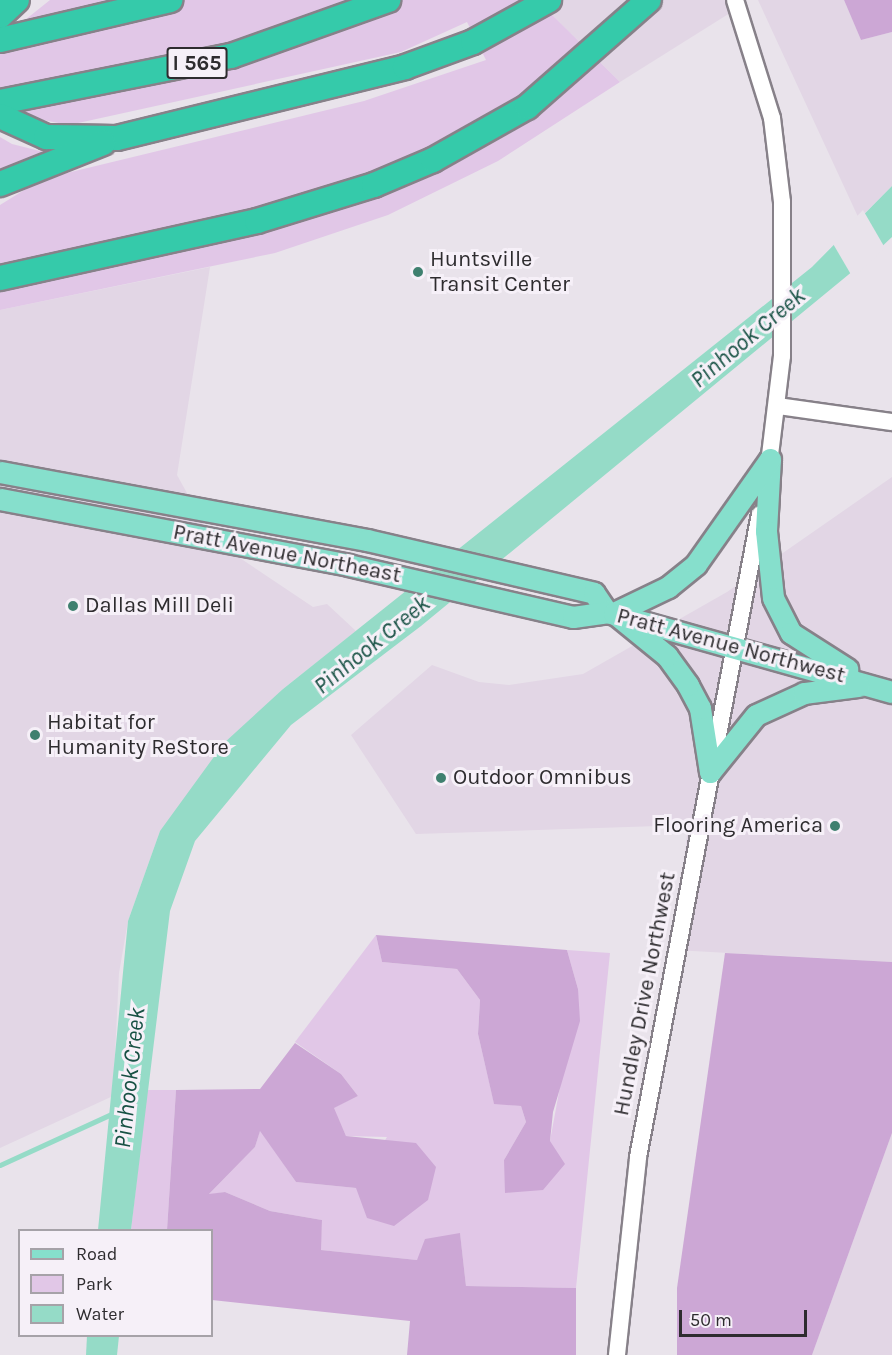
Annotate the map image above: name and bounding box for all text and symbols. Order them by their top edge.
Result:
road number: I 565 [166,45,228,81]
place label: Huntsville Transit Center [430,246,570,298]
marker: Huntsville Transit Center [411,265,425,279]
water label: Pinhook Creek [685,282,811,394]
street label: Pratt Avenue Northeast [171,519,403,589]
water label: Pinhook Creek [308,589,436,701]
place label: Dallas Mill Deli [85,593,234,619]
marker: Dallas Mill Deli [66,599,80,613]
street label: Pratt Avenue Northwest [614,603,848,689]
place label: Habitat for Humanity ReStore [47,709,229,760]
marker: Habitat for Humanity ReStore [28,728,42,742]
place label: Outdoor Omnibus [453,765,632,791]
marker: Outdoor Omnibus [434,771,448,785]
place label: Flooring America [653,813,823,839]
marker: Flooring America [828,819,842,833]
street label: Hundley Drive Northwest [608,870,682,1118]
water label: Pinhook Creek [108,1006,152,1150]
legend [18,1229,213,1337]
text: Road [76,1243,117,1265]
text: Park [76,1273,113,1295]
scale bar [682,1298,810,1336]
text: Water [76,1303,124,1325]
text: 50 m [690,1309,732,1331]

